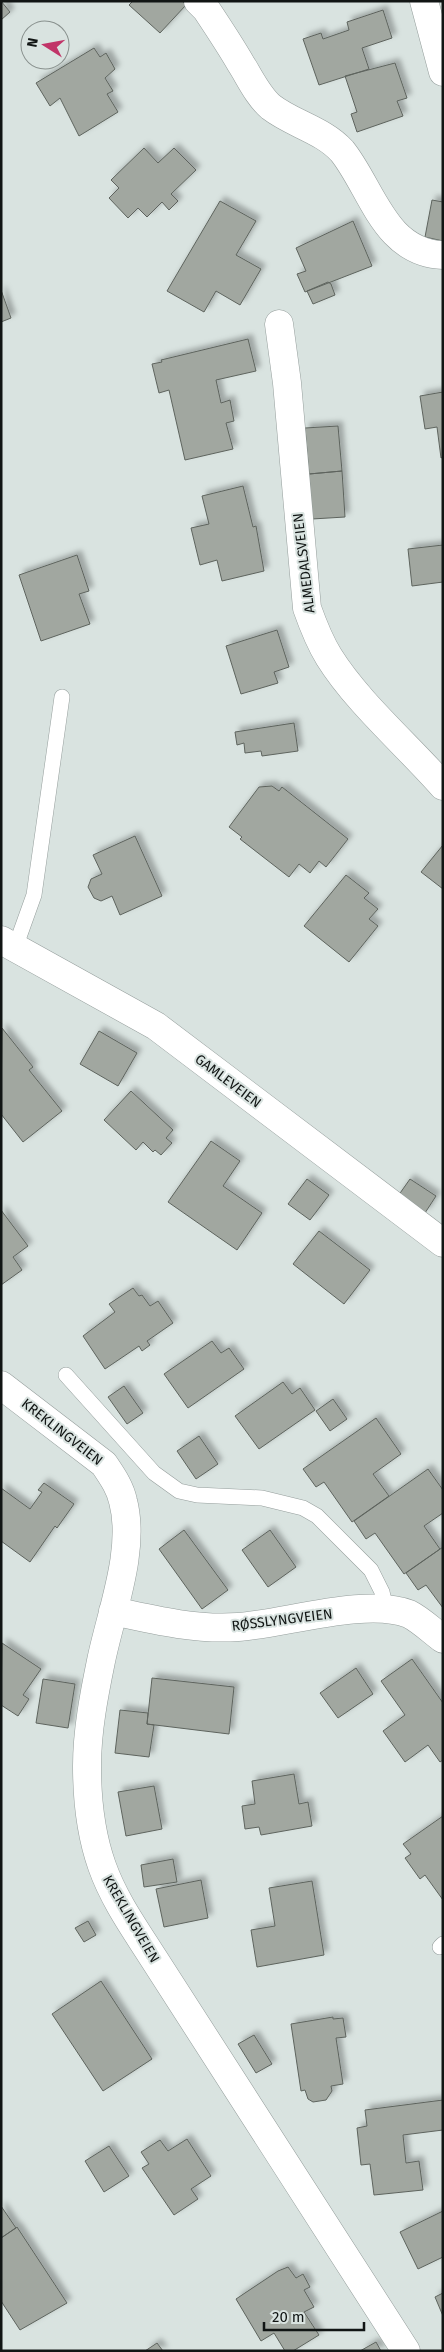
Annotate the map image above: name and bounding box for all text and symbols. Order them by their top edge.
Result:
north arrow [20,20,70,70]
text: N [23,36,42,49]
street label: ALMEDALSVEIEN [289,512,319,614]
street label: GAMLEVEIEN [191,1051,265,1111]
street label: KREKLINGVEIEN [18,1395,106,1469]
street label: RØSSLYNGVEIEN [231,1605,333,1635]
street label: KREKLINGVEIEN [99,1872,163,1966]
scale bar [264,2300,364,2332]
text: 20 m [272,2308,305,2326]

